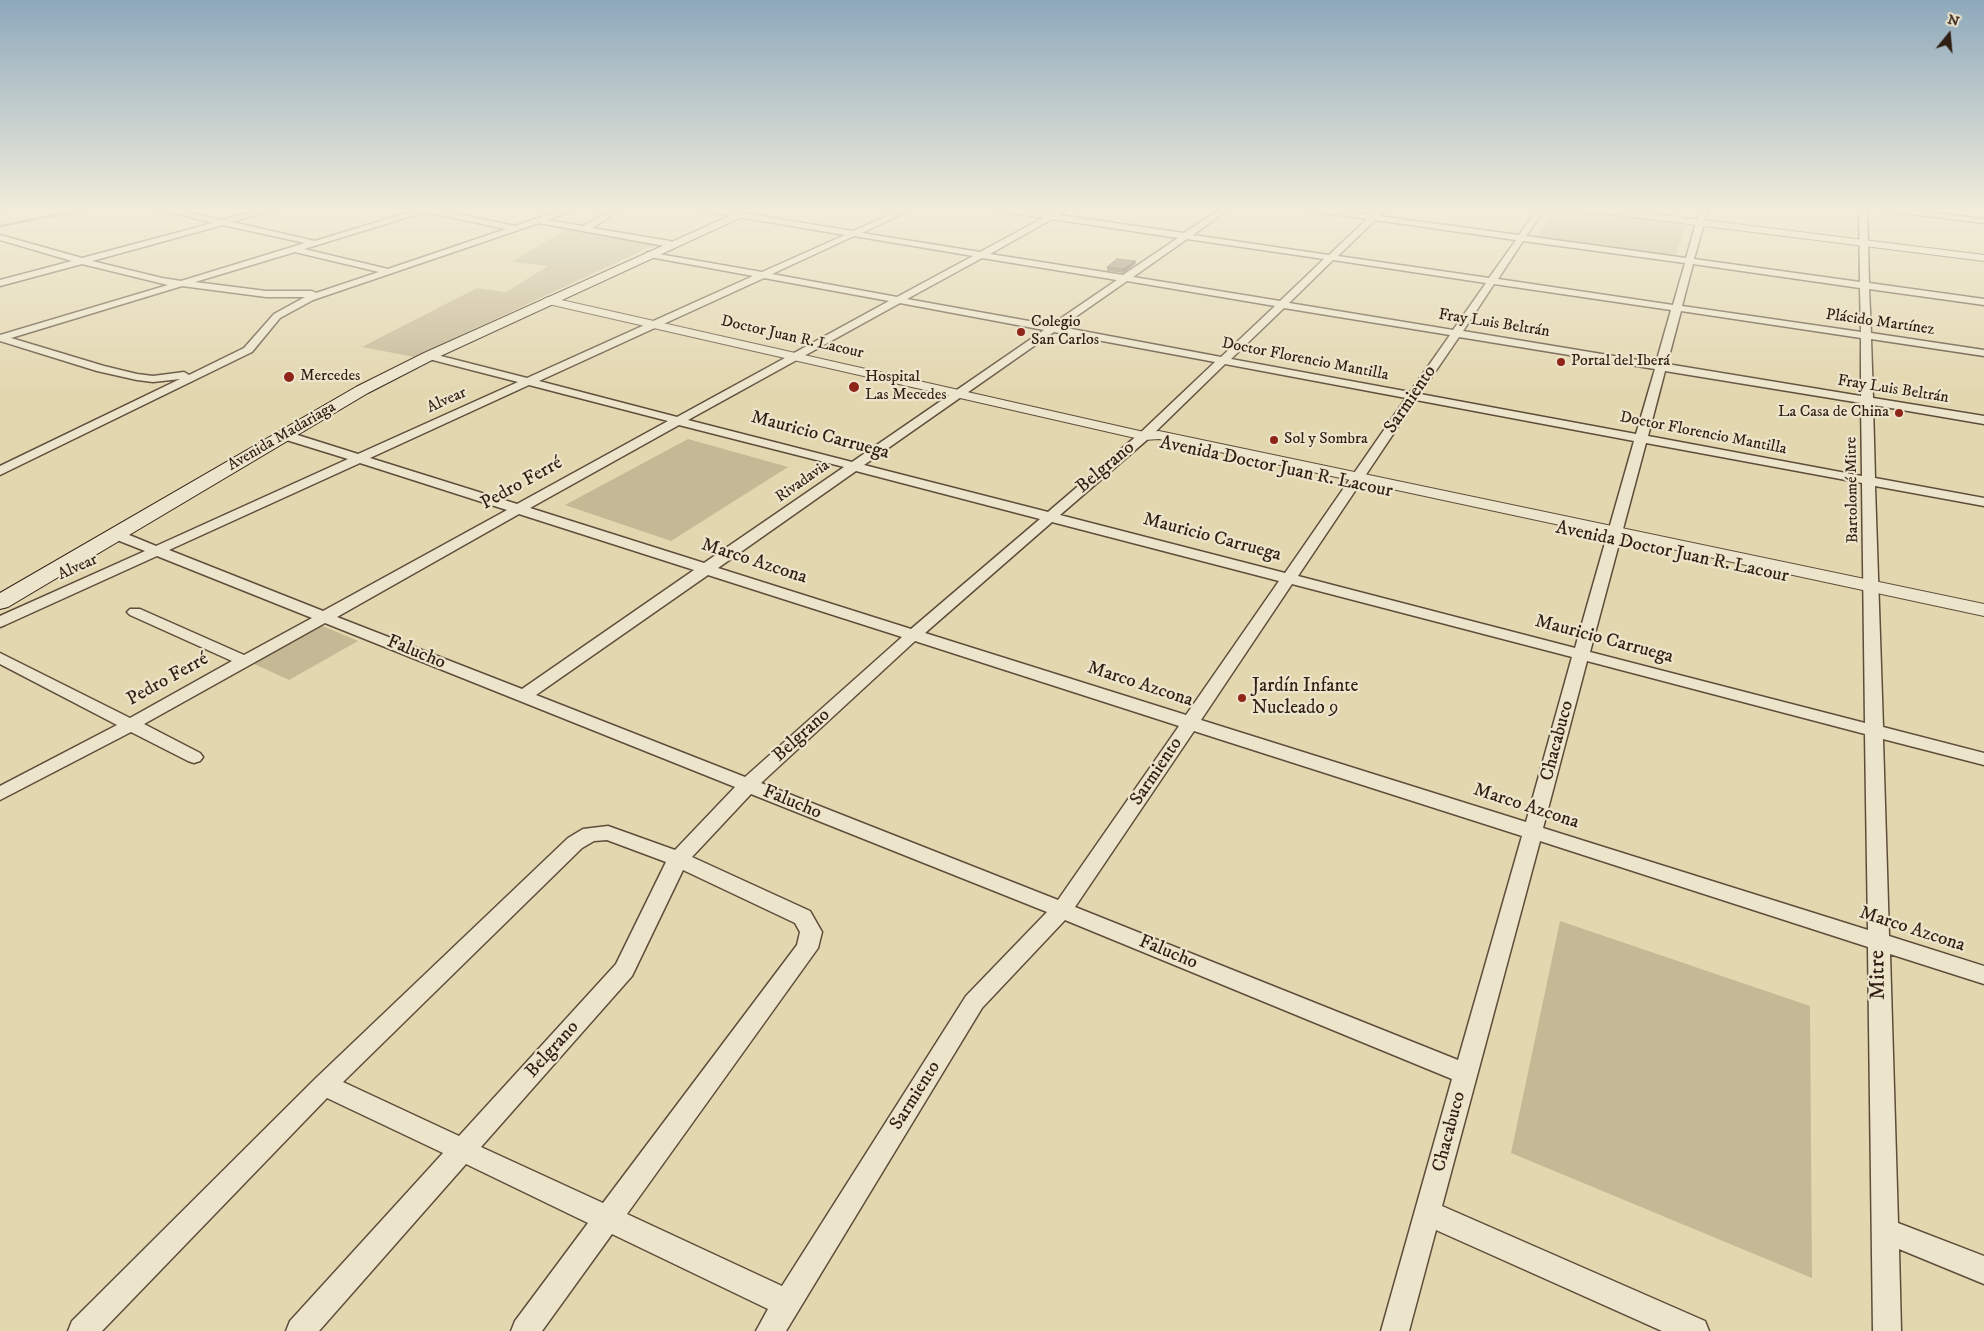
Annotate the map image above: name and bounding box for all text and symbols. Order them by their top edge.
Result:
north arrow [1924,10,1974,60]
text: N [1945,10,1962,31]
street label: Fray Luis Beltrán [1437,306,1551,342]
street label: Plácido Martínez [1824,306,1936,340]
street label: Doctor Juan R. Lacour [719,312,865,364]
place label: Colegio San Carlos [1031,313,1099,351]
marker: Colegio San Carlos [1015,326,1027,338]
street label: Doctor Florencio Mantilla [1220,334,1390,386]
place label: Portal del Iberá [1571,352,1670,372]
marker: Portal del Iberá [1555,356,1567,368]
street label: Sarmiento [1380,362,1442,438]
place label: Mercedes [300,367,360,387]
place label: Hospital Las Mecedes [865,368,947,406]
marker: Mercedes [282,370,296,384]
street label: Fray Luis Beltrán [1836,372,1950,408]
marker: Hospital Las Mecedes [847,380,861,394]
street label: Alvear [424,384,470,418]
street label: Avenida Madariaga [224,398,340,476]
place label: La Casa de China [1778,403,1889,423]
street label: Mauricio Carruega [748,407,892,465]
marker: La Casa de China [1893,407,1905,419]
street label: Doctor Florencio Mantilla [1618,408,1788,460]
place label: Sol y Sombra [1284,430,1368,450]
street label: Avenida Doctor Juan R. Lacour [1158,432,1394,504]
marker: Sol y Sombra [1268,434,1280,446]
street label: Belgrano [1072,437,1140,499]
street label: Bartolomé Mitre [1842,437,1864,543]
street label: Pedro Ferré [477,452,567,516]
street label: Rivadavia [772,457,834,507]
street label: Mauricio Carruega [1140,509,1284,567]
street label: Avenida Doctor Juan R. Lacour [1554,517,1790,589]
street label: Marco Azcona [698,534,810,590]
street label: Alvear [55,551,101,585]
street label: Mauricio Carruega [1532,611,1676,669]
street label: Falucho [383,631,449,675]
street label: Pedro Ferré [123,648,213,712]
street label: Marco Azcona [1084,657,1196,713]
place label: Jardín Infante Nucleado 9 [1252,676,1358,720]
marker: Jardín Infante Nucleado 9 [1236,692,1248,704]
street label: Chacabuco [1536,698,1580,784]
street label: Belgrano [769,704,835,768]
street label: Sarmiento [1126,734,1188,810]
street label: Marco Azcona [1470,779,1582,835]
street label: Falucho [759,781,825,825]
street label: Marco Azcona [1856,902,1968,958]
street label: Falucho [1135,931,1201,975]
street label: Mitre [1865,950,1893,1000]
street label: Belgrano [521,1017,585,1083]
street label: Sarmiento [886,1057,946,1135]
street label: Chacabuco [1428,1089,1472,1175]

